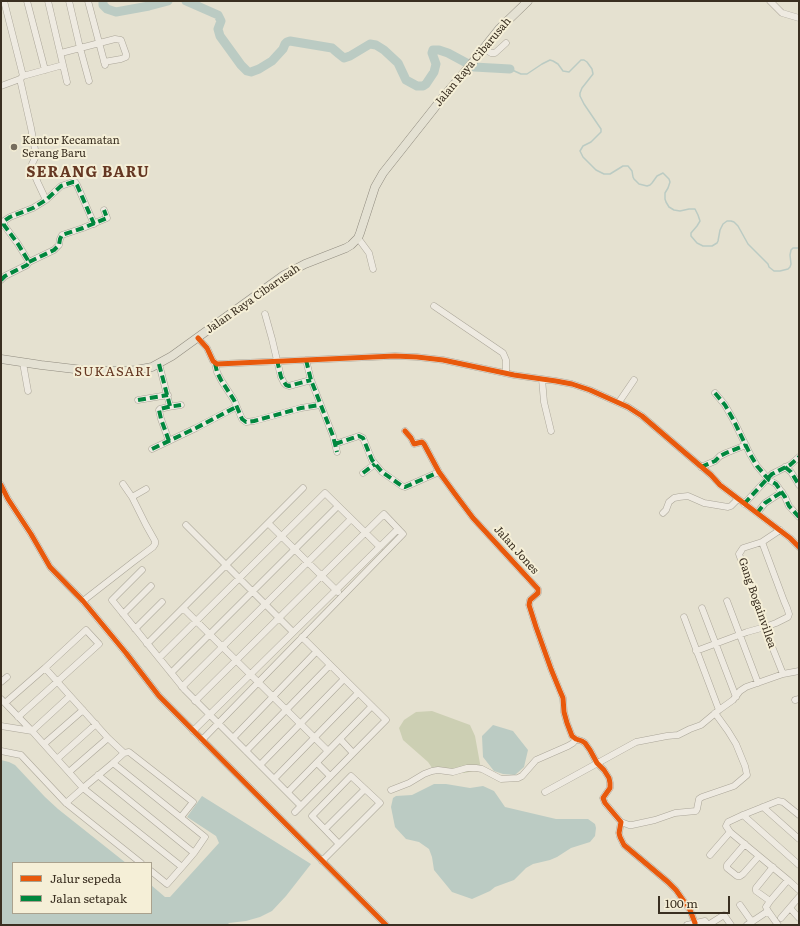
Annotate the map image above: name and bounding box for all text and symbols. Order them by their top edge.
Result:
street label: Jalan Raya Cibarusah [432,15,514,109]
place label: Kantor Kecamatan Serang Baru [22,134,120,160]
marker: Kantor Kecamatan Serang Baru [9,142,19,152]
district label: SERANG BARU [26,164,150,182]
street label: Jalan Raya Cibarusah [203,261,303,337]
district label: SUKASARI [74,364,152,380]
street label: Jalan Jones [491,523,541,577]
street label: Gang Bogainvillea [735,556,779,650]
legend [12,862,152,914]
text: Jalur sepeda [50,869,121,887]
scale bar [660,888,732,914]
text: Jalan setapak [50,889,127,907]
text: 100 m [665,894,698,912]

